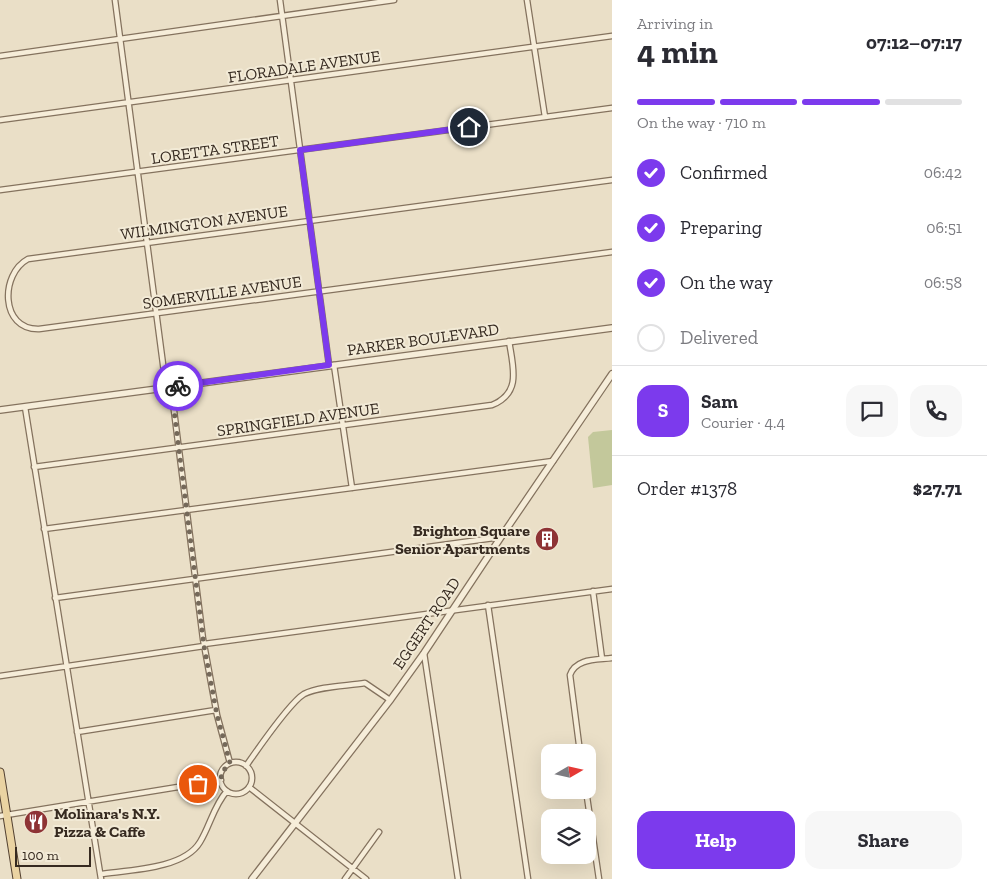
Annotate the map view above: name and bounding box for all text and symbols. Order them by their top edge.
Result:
text: Arriving in [637,14,713,33]
text: 07:12–07:17 [866,31,962,54]
text: 4 min [637,33,718,71]
street label: FLORADALE AVENUE [227,46,381,87]
pin [448,106,490,148]
icon: home [455,113,483,141]
text: On the way · 710 m [637,113,766,132]
street label: LORETTA STREET [150,131,280,168]
icon: check [637,159,665,187]
text: Confirmed [680,161,767,184]
text: 06:42 [924,163,962,182]
street label: WILMINGTON AVENUE [119,201,289,244]
icon: check [637,214,665,242]
text: Preparing [680,216,762,239]
text: 06:51 [926,218,962,237]
icon: check [637,269,665,297]
text: On the way [680,271,773,294]
street label: SOMERVILLE AVENUE [141,272,303,313]
text: 06:58 [924,273,962,292]
street label: PARKER BOULEVARD [346,319,500,360]
text: Delivered [680,326,758,349]
courier [153,361,203,411]
icon: bike [164,372,192,400]
button: chat [846,385,898,437]
button: phone [910,385,962,437]
text: Sam [701,390,738,413]
street label: SPRINGFIELD AVENUE [216,399,380,440]
text: S [658,399,668,422]
text: Courier · 4.4 [701,413,785,432]
text: Order #1378 [637,477,737,500]
text: $27.71 [913,477,962,500]
place label: Brighton Square Senior Apartments [395,521,530,558]
building icon: Brighton Square Senior Apartments [534,526,560,552]
street label: EGGERT ROAD [389,574,464,673]
north arrow [541,744,596,799]
map controls [541,744,596,864]
pin [177,763,219,805]
icon: bag [184,770,212,798]
place label: Molinara's N.Y. Pizza & Caffe [54,804,160,841]
restaurant icon: Molinara's N.Y. Pizza & Caffe [23,809,49,835]
button: layers [541,809,596,864]
button: Help [637,811,795,869]
button: Share [805,811,962,869]
scale bar [15,844,91,867]
text: 100 m [22,847,59,864]

